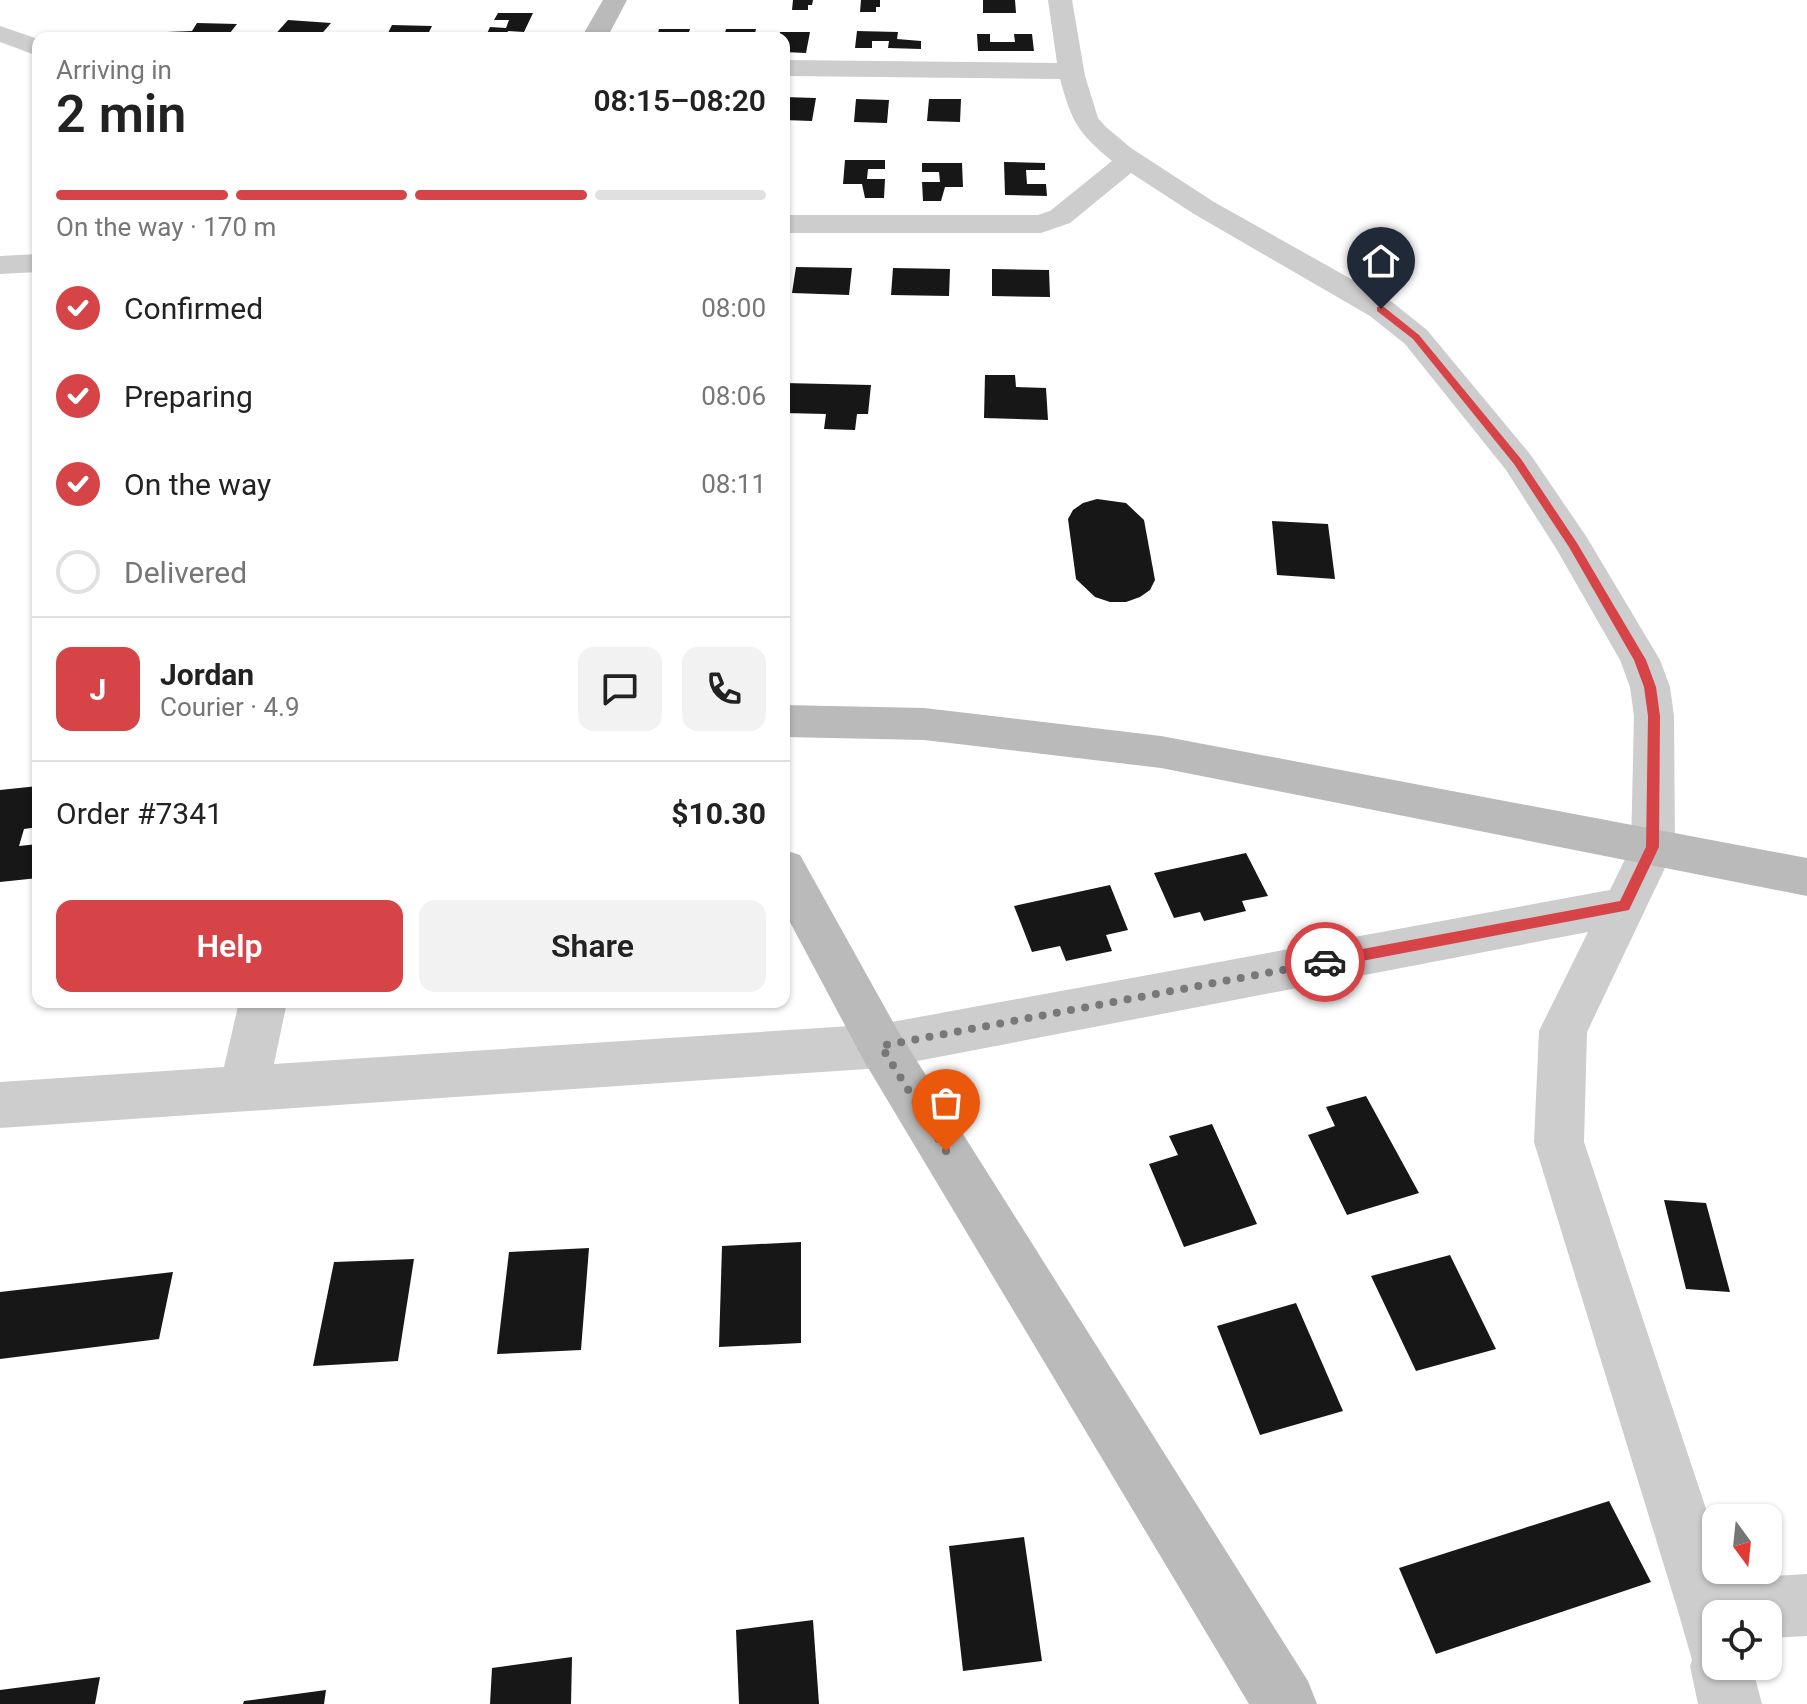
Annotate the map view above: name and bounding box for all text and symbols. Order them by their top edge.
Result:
text: Arriving in [56,55,172,85]
text: 08:15–08:20 [593,83,766,118]
text: 2 min [56,84,186,145]
text: On the way · 170 m [56,212,276,242]
pin [1347,227,1415,309]
icon: home [1359,239,1403,283]
icon: check [56,286,100,330]
text: Confirmed [124,291,263,326]
text: 08:00 [701,293,766,323]
icon: check [56,374,100,418]
text: Preparing [124,379,253,414]
text: 08:06 [701,381,766,411]
icon: check [56,462,100,506]
text: On the way [124,467,271,502]
text: 08:11 [701,469,766,499]
text: Delivered [124,555,247,590]
button: chat [578,647,662,731]
button: phone [682,647,766,731]
text: Jordan [160,657,254,692]
text: J [90,672,106,707]
text: Courier · 4.9 [160,692,300,722]
text: Order #7341 [56,796,223,831]
text: $10.30 [671,796,766,831]
button: Help [56,900,403,992]
button: Share [419,900,766,992]
courier [1285,922,1365,1002]
icon: car [1303,940,1347,984]
pin [912,1069,980,1151]
icon: bag [924,1081,968,1125]
north arrow [1702,1504,1782,1584]
map controls [1702,1504,1782,1680]
button: locate [1702,1600,1782,1680]

